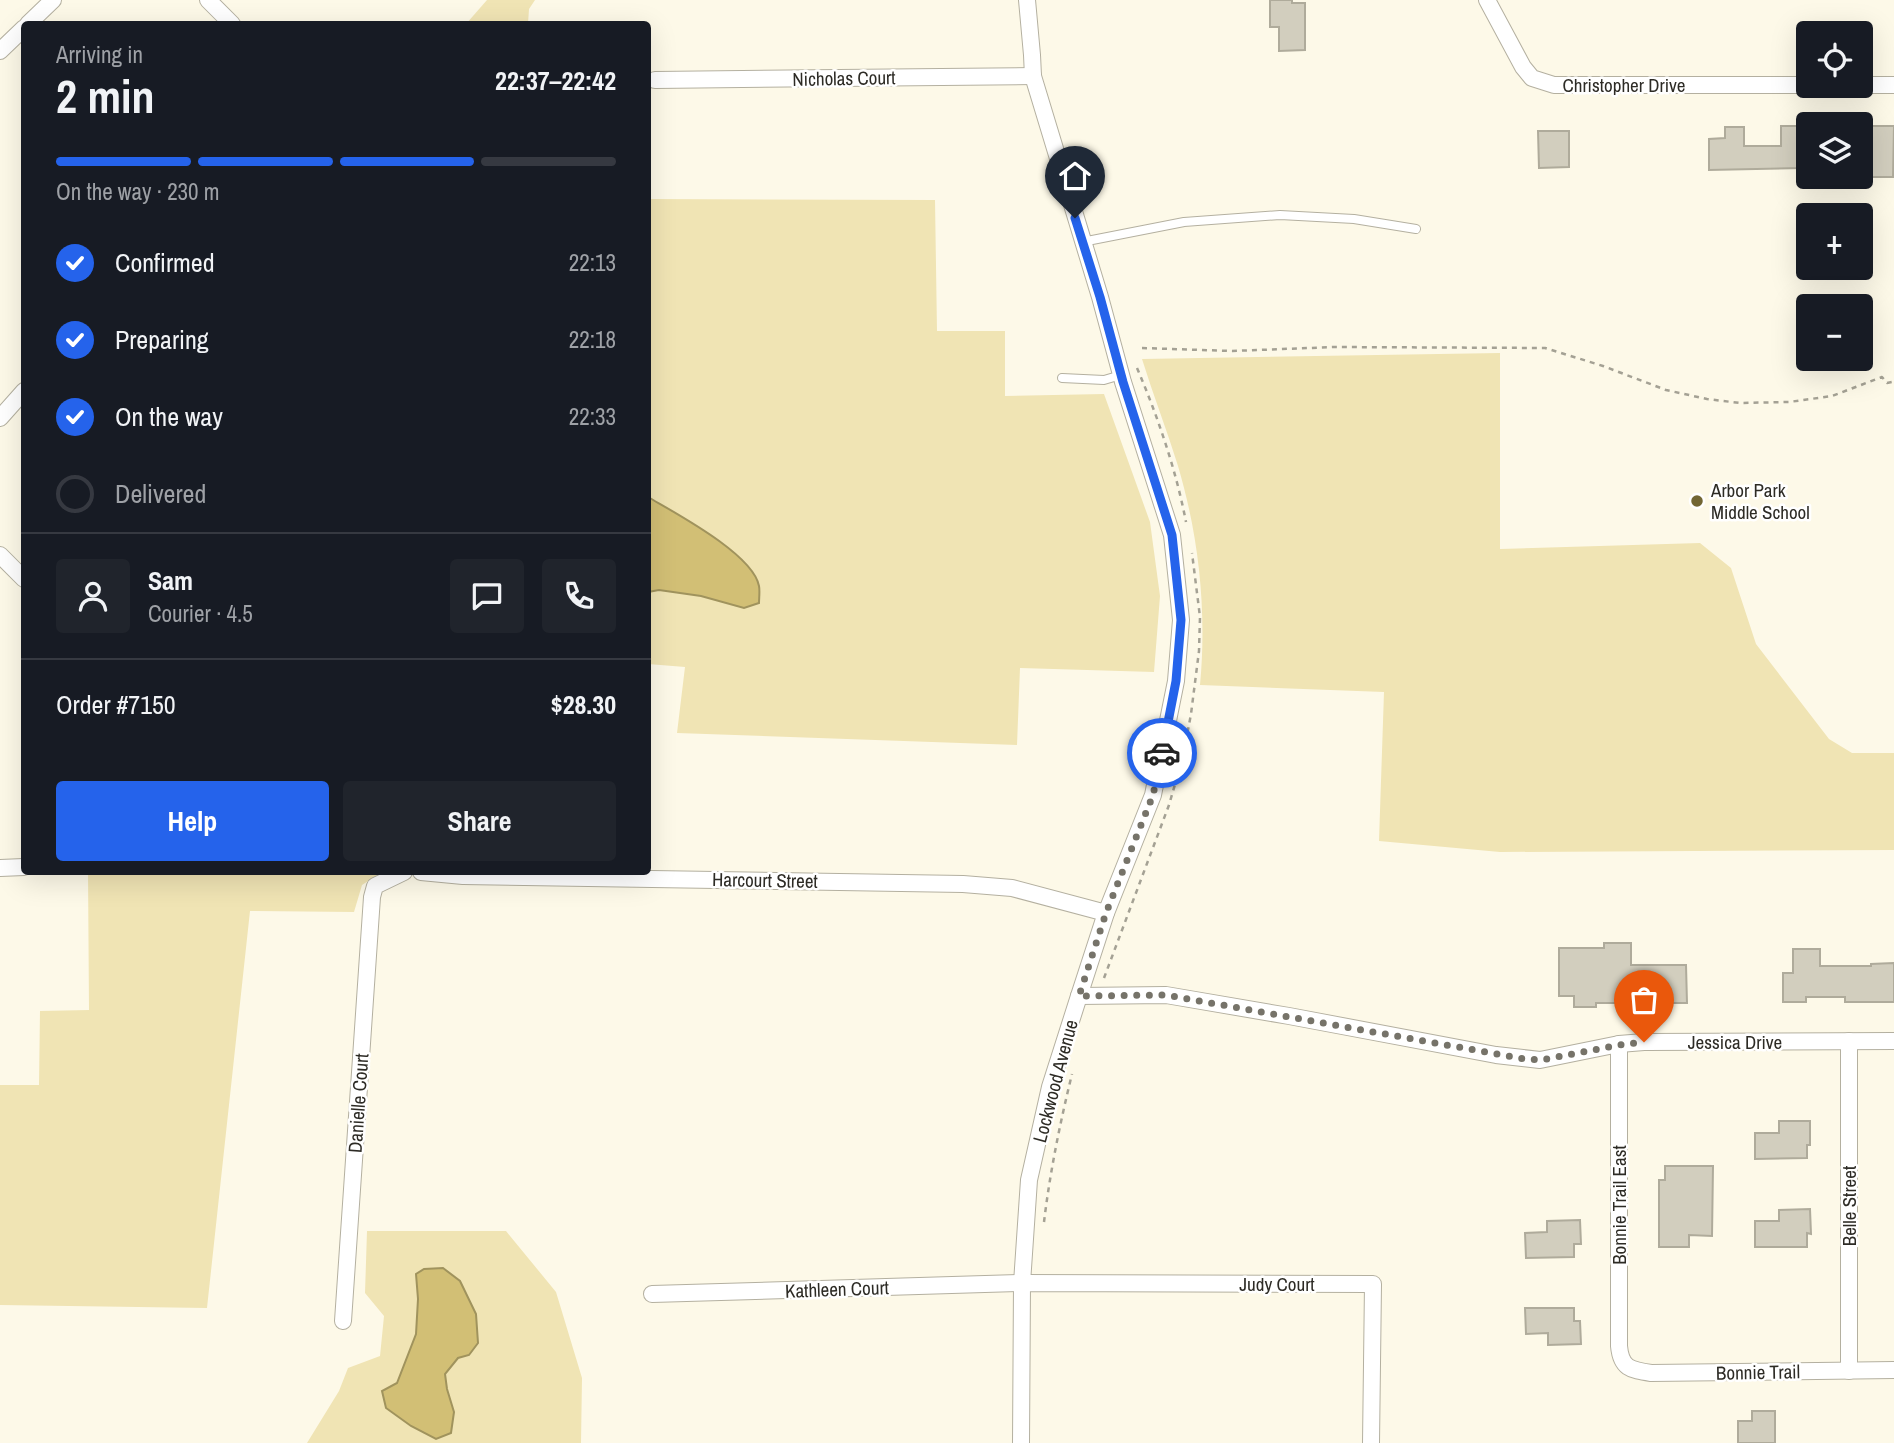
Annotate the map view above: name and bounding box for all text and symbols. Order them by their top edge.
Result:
map controls [1796,21,1873,371]
button: locate [1796,21,1873,98]
text: Arriving in [56,39,143,70]
text: 22:37–22:42 [495,63,616,98]
street label: Nicholas Court [792,64,896,92]
text: 2 min [56,65,155,127]
street label: Christopher Drive [1563,72,1685,98]
button: layers [1796,112,1873,189]
pin [1045,146,1105,218]
icon: home [1056,157,1094,195]
text: On the way · 230 m [56,176,220,207]
button: + [1796,203,1873,280]
icon: check [56,244,94,282]
text: Confirmed [115,245,215,280]
text: 22:13 [569,247,616,278]
button: − [1796,294,1873,371]
icon: check [56,321,94,359]
text: Preparing [115,322,209,357]
text: 22:18 [569,324,616,355]
icon: check [56,398,94,436]
text: On the way [115,399,223,434]
text: 22:33 [569,401,616,432]
text: Delivered [115,476,206,511]
place label: Arbor Park Middle School [1710,477,1810,525]
marker: Arbor Park Middle School [1689,493,1705,509]
button: person [56,559,130,633]
button: chat [450,559,524,633]
button: phone [542,559,616,633]
text: Sam [148,563,193,598]
text: Courier · 4.5 [148,598,253,629]
text: Order #7150 [56,687,176,722]
text: $28.30 [551,687,616,722]
courier [1127,718,1197,788]
icon: car [1143,734,1181,772]
button: Help [56,781,329,861]
button: Share [343,781,616,861]
street label: Harcourt Street [712,866,819,894]
pin [1614,970,1674,1042]
icon: bag [1625,981,1663,1019]
street label: Lockwood Avenue [1026,1017,1084,1145]
street label: Jessica Drive [1688,1029,1782,1055]
street label: Danielle Court [342,1052,374,1154]
street label: Bonnie Trail East [1606,1145,1632,1265]
street label: Belle Street [1836,1165,1862,1246]
street label: Judy Court [1239,1271,1315,1297]
street label: Kathleen Court [785,1274,890,1304]
street label: Bonnie Trail [1716,1358,1800,1386]

